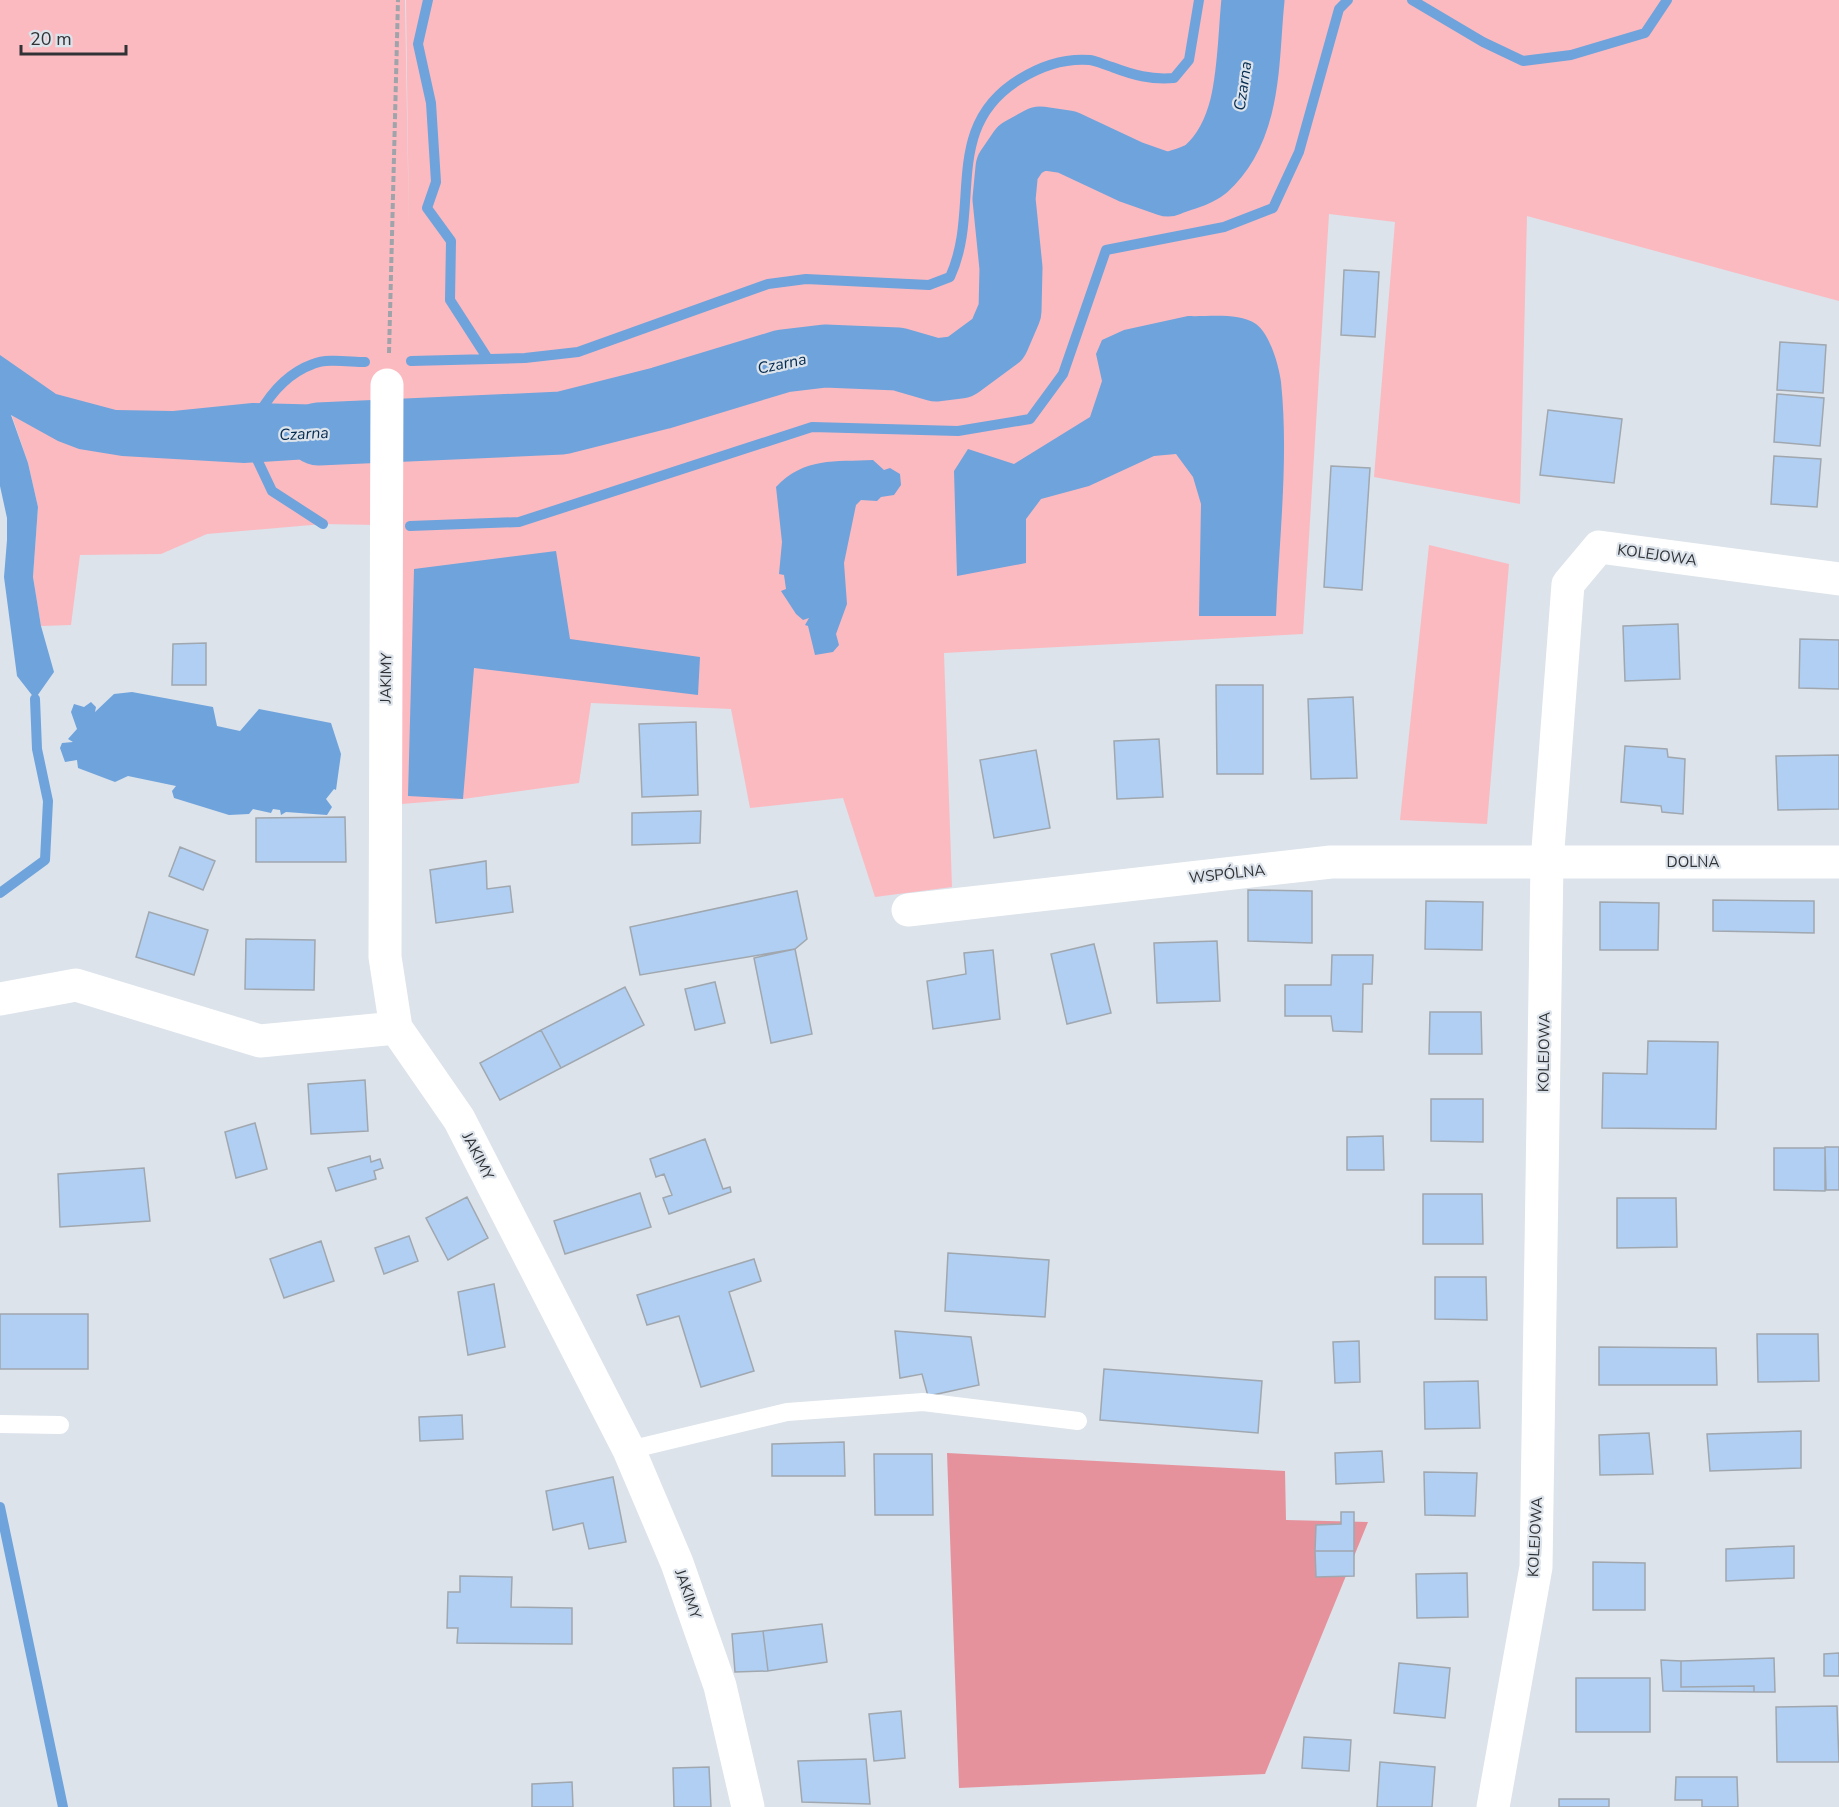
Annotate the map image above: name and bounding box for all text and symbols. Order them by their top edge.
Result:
scale bar [21,18,126,56]
text: 20 m [30,27,72,51]
water label: Czarna [1229,60,1257,112]
water label: Czarna [755,348,809,380]
water label: Czarna [279,422,329,446]
street label: KOLEJOWA [1616,540,1698,570]
street label: JAKIMY [376,651,396,705]
street label: DOLNA [1667,852,1719,872]
street label: WSPÓLNA [1188,859,1266,888]
street label: KOLEJOWA [1533,1012,1555,1092]
street label: JAKIMY [457,1128,499,1184]
street label: KOLEJOWA [1523,1496,1547,1578]
street label: JAKIMY [670,1566,706,1622]

